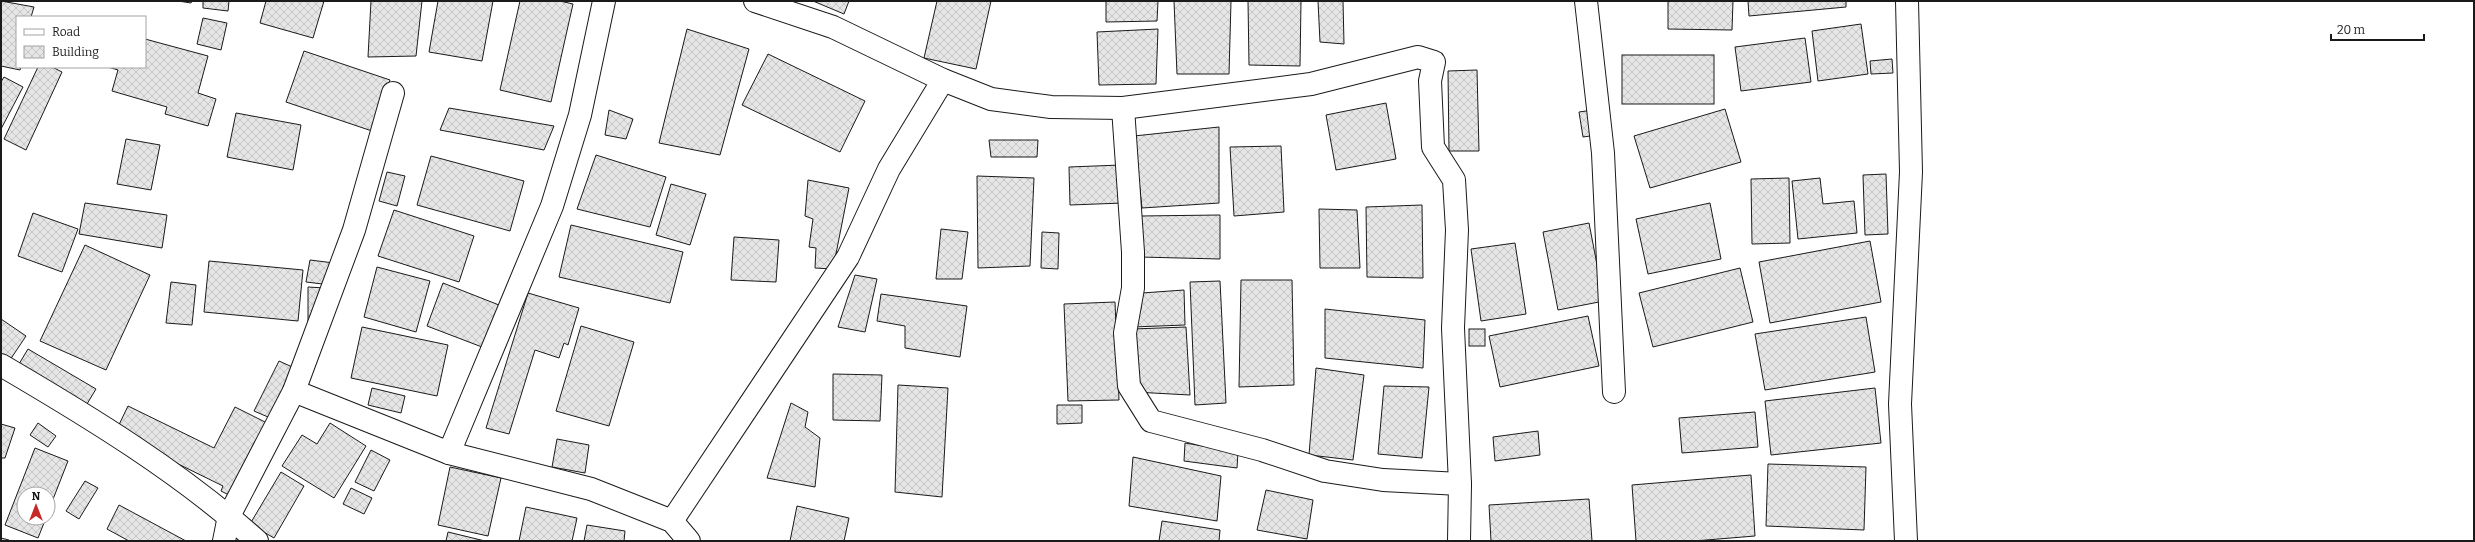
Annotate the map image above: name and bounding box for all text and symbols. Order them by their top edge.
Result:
legend [16,16,146,68]
scale bar [2331,16,2424,42]
text: 20 m [2337,23,2366,37]
text: Road [52,25,80,39]
text: Building [52,45,99,59]
north arrow [16,486,56,526]
text: N [32,490,41,503]

